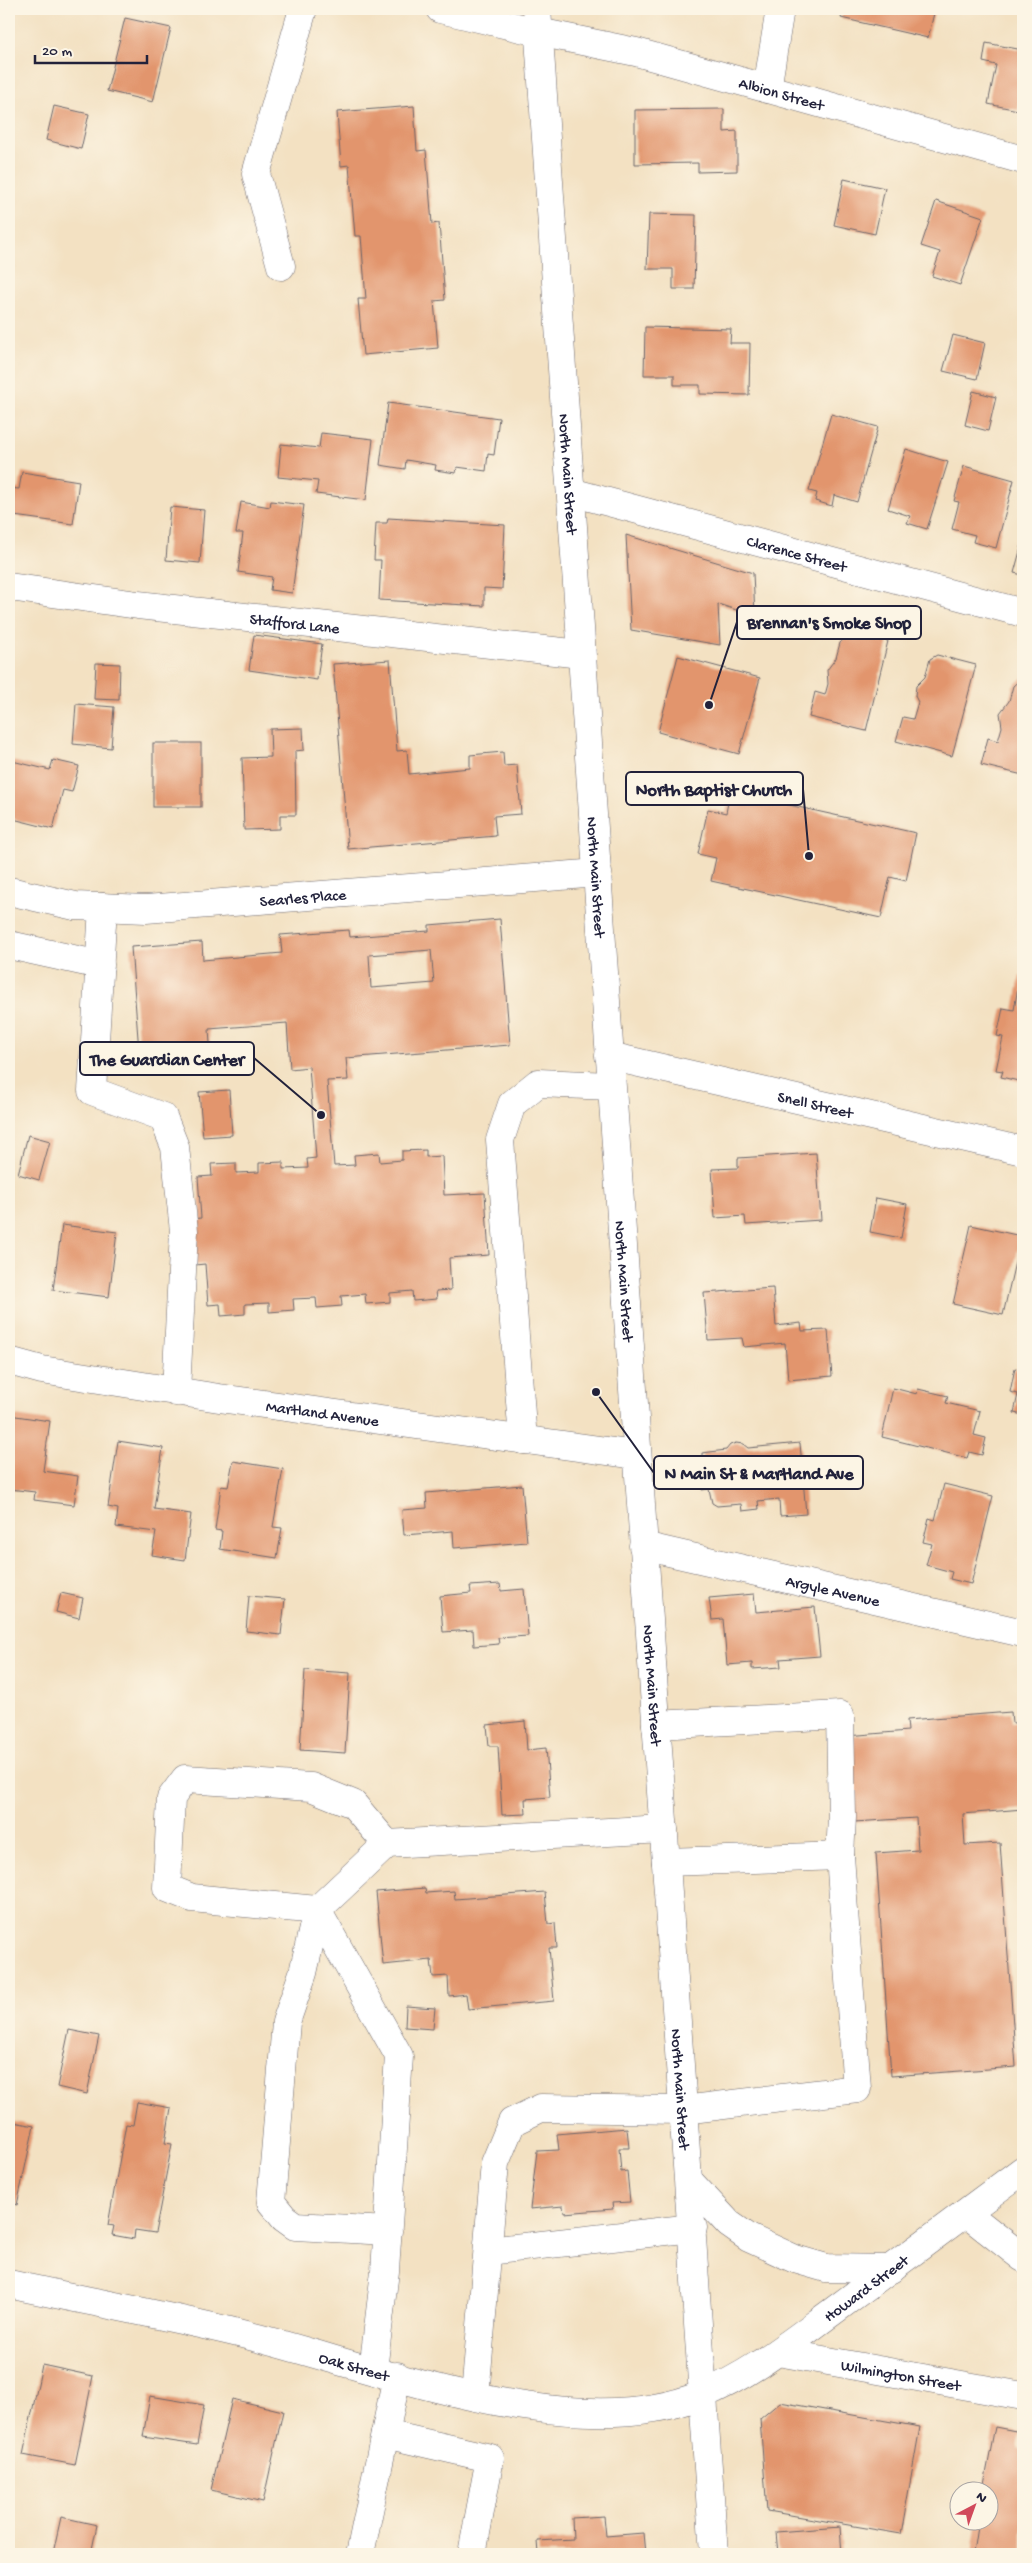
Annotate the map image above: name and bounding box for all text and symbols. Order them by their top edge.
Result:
scale bar [35,32,148,64]
text: 20 m [42,43,72,61]
street label: Albion Street [736,75,827,117]
street label: North Main Street [552,413,580,537]
street label: Clarence Street [744,533,850,579]
callout: Brennan's Smoke Shop [737,606,921,639]
street label: Stafford Lane [248,611,341,640]
text: Brennan's Smoke Shop [746,614,911,635]
callout: North Baptist Church [626,772,803,805]
text: North Baptist Church [636,781,792,802]
street label: North Main Street [580,816,608,940]
street label: Searles Place [259,887,348,913]
callout: The Guardian Center [80,1042,254,1075]
text: The Guardian Center [88,1051,247,1072]
street label: Snell Street [775,1089,856,1125]
street label: North Main Street [608,1220,636,1344]
street label: Martland Avenue [265,1399,380,1433]
callout: N Main St & Martland Ave [654,1456,863,1489]
text: N Main St & Martland Ave [664,1465,854,1486]
street label: Argyle Avenue [783,1573,882,1613]
street label: North Main Street [636,1624,664,1748]
street label: North Main Street [664,2028,692,2152]
street label: Howard Street [821,2252,915,2328]
street label: Oak Street [316,2350,392,2388]
street label: Wilmington Street [839,2357,963,2398]
north arrow [950,2480,1000,2530]
text: N [972,2489,990,2507]

